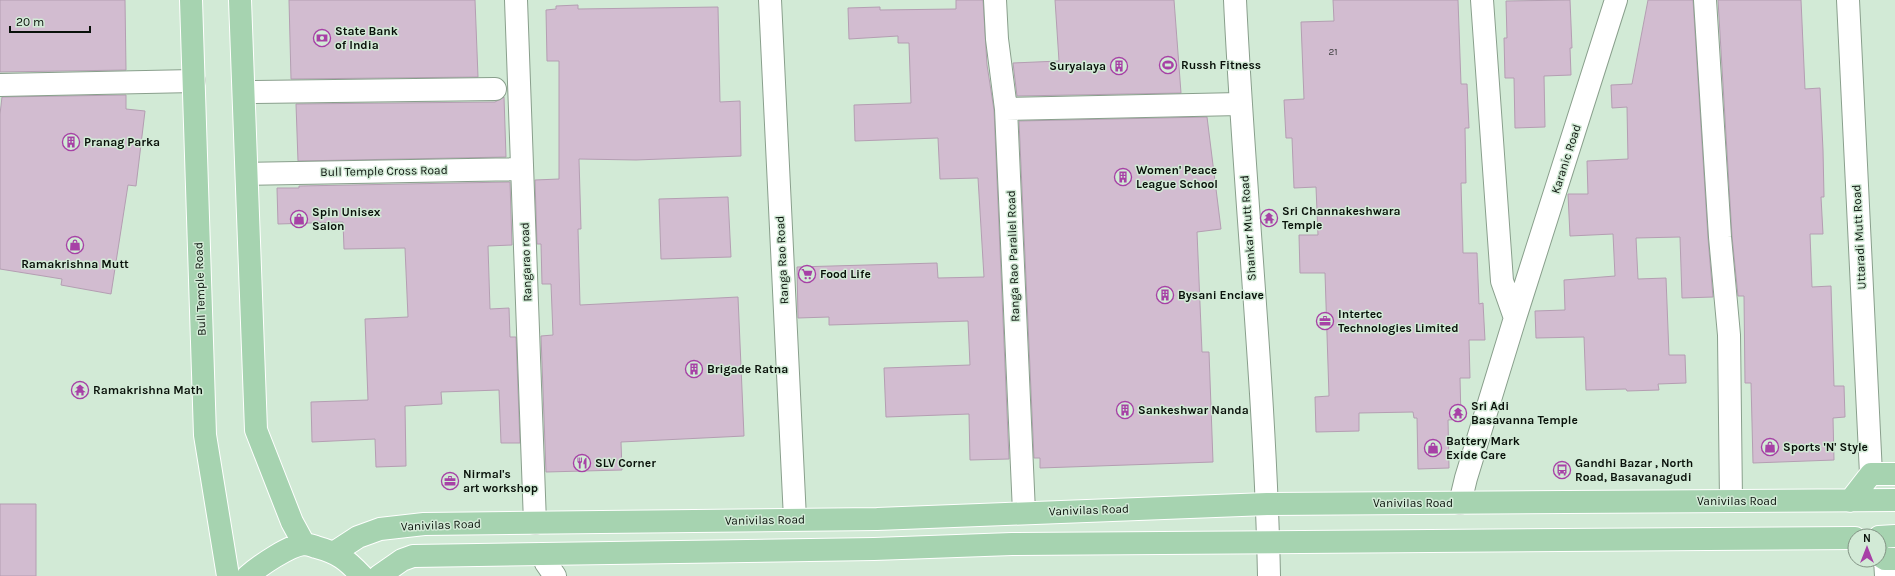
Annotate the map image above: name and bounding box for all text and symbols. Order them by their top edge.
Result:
scale bar [10,8,90,34]
text: 20 m [16,15,44,29]
place label: State Bank of India [335,24,398,52]
bank icon: State Bank of India [312,28,332,48]
house number: 21 [1328,46,1338,58]
sports icon: Russh Fitness [1158,55,1178,75]
building icon: Suryalaya [1109,56,1129,76]
place label: Russh Fitness [1181,58,1261,72]
place label: Suryalaya [1049,59,1106,73]
street label: Karanic Road [1548,122,1584,196]
building icon: Pranag Parka [61,132,81,152]
place label: Pranag Parka [84,135,160,149]
street label: Bull Temple Cross Road [320,163,448,179]
place label: Women' Peace League School [1136,163,1218,191]
building icon: Women' Peace League School [1113,167,1133,187]
street label: Shankar Mutt Road [1237,175,1259,281]
street label: Uttaradi Mutt Road [1849,184,1869,290]
street label: Ranga Rao Parallel Road [1004,190,1022,322]
place label: Sri Channakeshwara Temple [1282,204,1401,232]
place label: Spin Unisex Salon [312,205,381,233]
temple icon: Sri Channakeshwara Temple [1259,208,1279,228]
shop icon: Spin Unisex Salon [289,209,309,229]
street label: Ranga Rao Road [773,215,791,305]
street label: Rangarao road [518,222,534,302]
shop icon: Ramakrishna Mutt [65,235,85,255]
street label: Bull Temple Road [191,242,209,336]
place label: Ramakrishna Mutt [21,257,129,271]
supermarket icon: Food Life [797,264,817,284]
place label: Food Life [820,267,871,281]
building icon: Bysani Enclave [1155,285,1175,305]
place label: Bysani Enclave [1178,288,1264,302]
place label: Intertec Technologies Limited [1338,307,1459,335]
office icon: Intertec Technologies Limited [1315,311,1335,331]
building icon: Brigade Ratna [684,359,704,379]
place label: Brigade Ratna [707,362,788,376]
temple icon: Ramakrishna Math [70,380,90,400]
place label: Ramakrishna Math [93,383,203,397]
place label: Sri Adi Basavanna Temple [1471,399,1578,427]
building icon: Sankeshwar Nanda [1115,400,1135,420]
place label: Sankeshwar Nanda [1138,403,1249,417]
temple icon: Sri Adi Basavanna Temple [1448,403,1468,423]
place label: Battery Mark Exide Care [1446,434,1520,462]
shop icon: Sports 'N' Style [1760,437,1780,457]
shop icon: Battery Mark Exide Care [1423,438,1443,458]
place label: Sports 'N' Style [1783,440,1868,454]
restaurant icon: SLV Corner [572,453,592,473]
place label: SLV Corner [595,456,656,470]
place label: Gandhi Bazar , North Road, Basavanagudi [1575,456,1693,484]
bus stop icon: Gandhi Bazar , North Road, Basavanagudi [1552,460,1572,480]
place label: Nirmal's art workshop [463,467,538,495]
office icon: Nirmal's art workshop [440,471,460,491]
street label: Vanivilas Road [1697,494,1777,508]
street label: Vanivilas Road [1373,496,1453,510]
street label: Vanivilas Road [1049,502,1129,518]
street label: Vanivilas Road [725,512,805,528]
street label: Vanivilas Road [401,517,481,533]
north arrow [1847,528,1887,568]
text: N [1863,532,1871,545]

